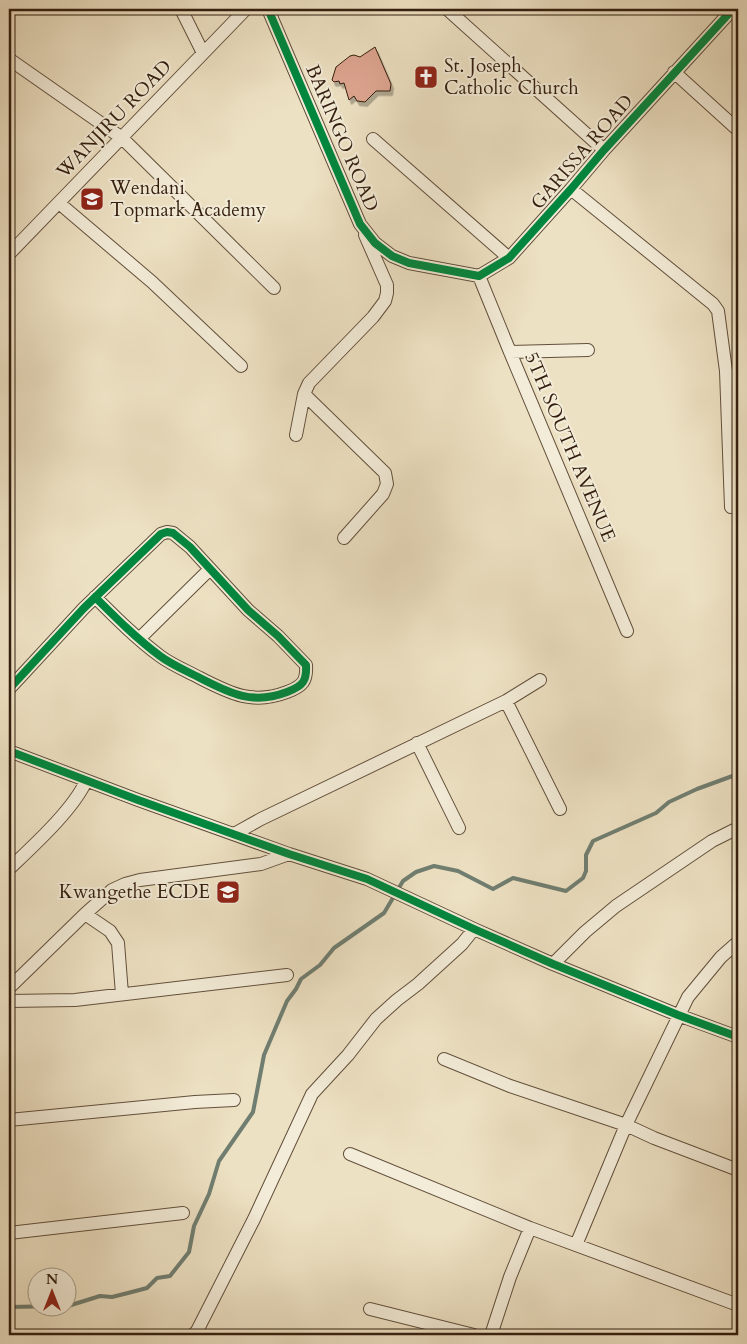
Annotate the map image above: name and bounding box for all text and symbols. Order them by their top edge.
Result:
place label: St. Joseph Catholic Church [444,53,579,101]
street label: WANJIRU ROAD [50,54,178,185]
street label: BARINGO ROAD [299,60,385,216]
church icon: St. Joseph Catholic Church [413,64,439,90]
street label: GARISSA ROAD [525,89,639,215]
place label: Wendani Topmark Academy [109,175,266,223]
school or university icon: Wendani Topmark Academy [79,186,105,212]
street label: 5TH SOUTH AVENUE [518,348,622,546]
place label: Kwangethe ECDE [59,879,210,905]
school or university icon: Kwangethe ECDE [215,879,241,905]
north arrow [28,1266,78,1316]
text: N [46,1270,58,1289]

